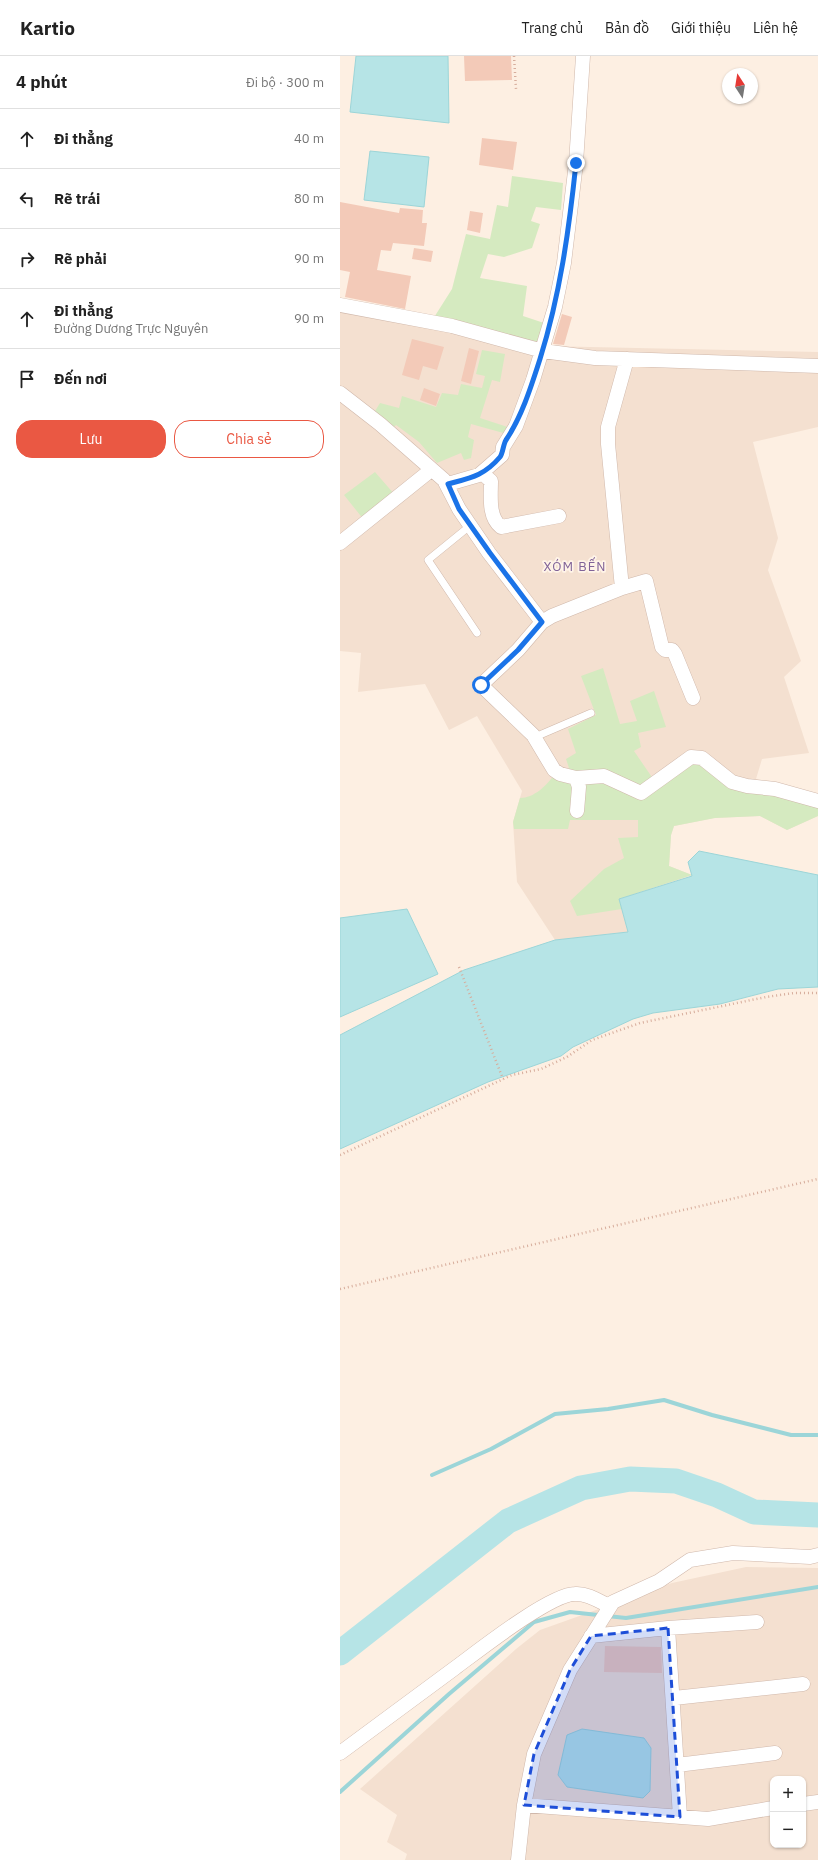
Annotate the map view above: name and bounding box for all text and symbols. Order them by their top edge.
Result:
text: Kartio [20,16,75,40]
text: Trang chủ [522,19,583,37]
text: Bản đồ [605,19,649,37]
text: Giới thiệu [671,19,731,37]
text: Liên hệ [753,19,798,37]
north arrow [722,68,758,104]
text: 4 phút [16,71,67,93]
text: Đi bộ · 300 m [246,74,324,91]
icon: ahead [16,128,38,150]
text: Đi thẳng [54,129,113,148]
text: 40 m [294,130,324,147]
route end [567,154,585,172]
icon: left [16,188,38,210]
text: Rẽ trái [54,189,100,208]
text: 80 m [294,190,324,207]
icon: right [16,248,38,270]
text: Rẽ phải [54,249,107,268]
text: 90 m [294,250,324,267]
text: Đi thẳng [54,301,113,320]
icon: ahead [16,308,38,330]
text: 90 m [294,310,324,327]
text: Đường Dương Trực Nguyên [54,320,208,337]
icon: arrive [16,368,38,390]
text: Đến nơi [54,369,107,388]
button: Lưu [16,420,166,458]
button: Chia sẻ [174,420,324,458]
district label: XÓM BẾN [544,557,606,575]
route start [472,676,490,694]
map controls [770,1776,806,1848]
button: + [770,1776,806,1812]
button: − [770,1812,806,1848]

